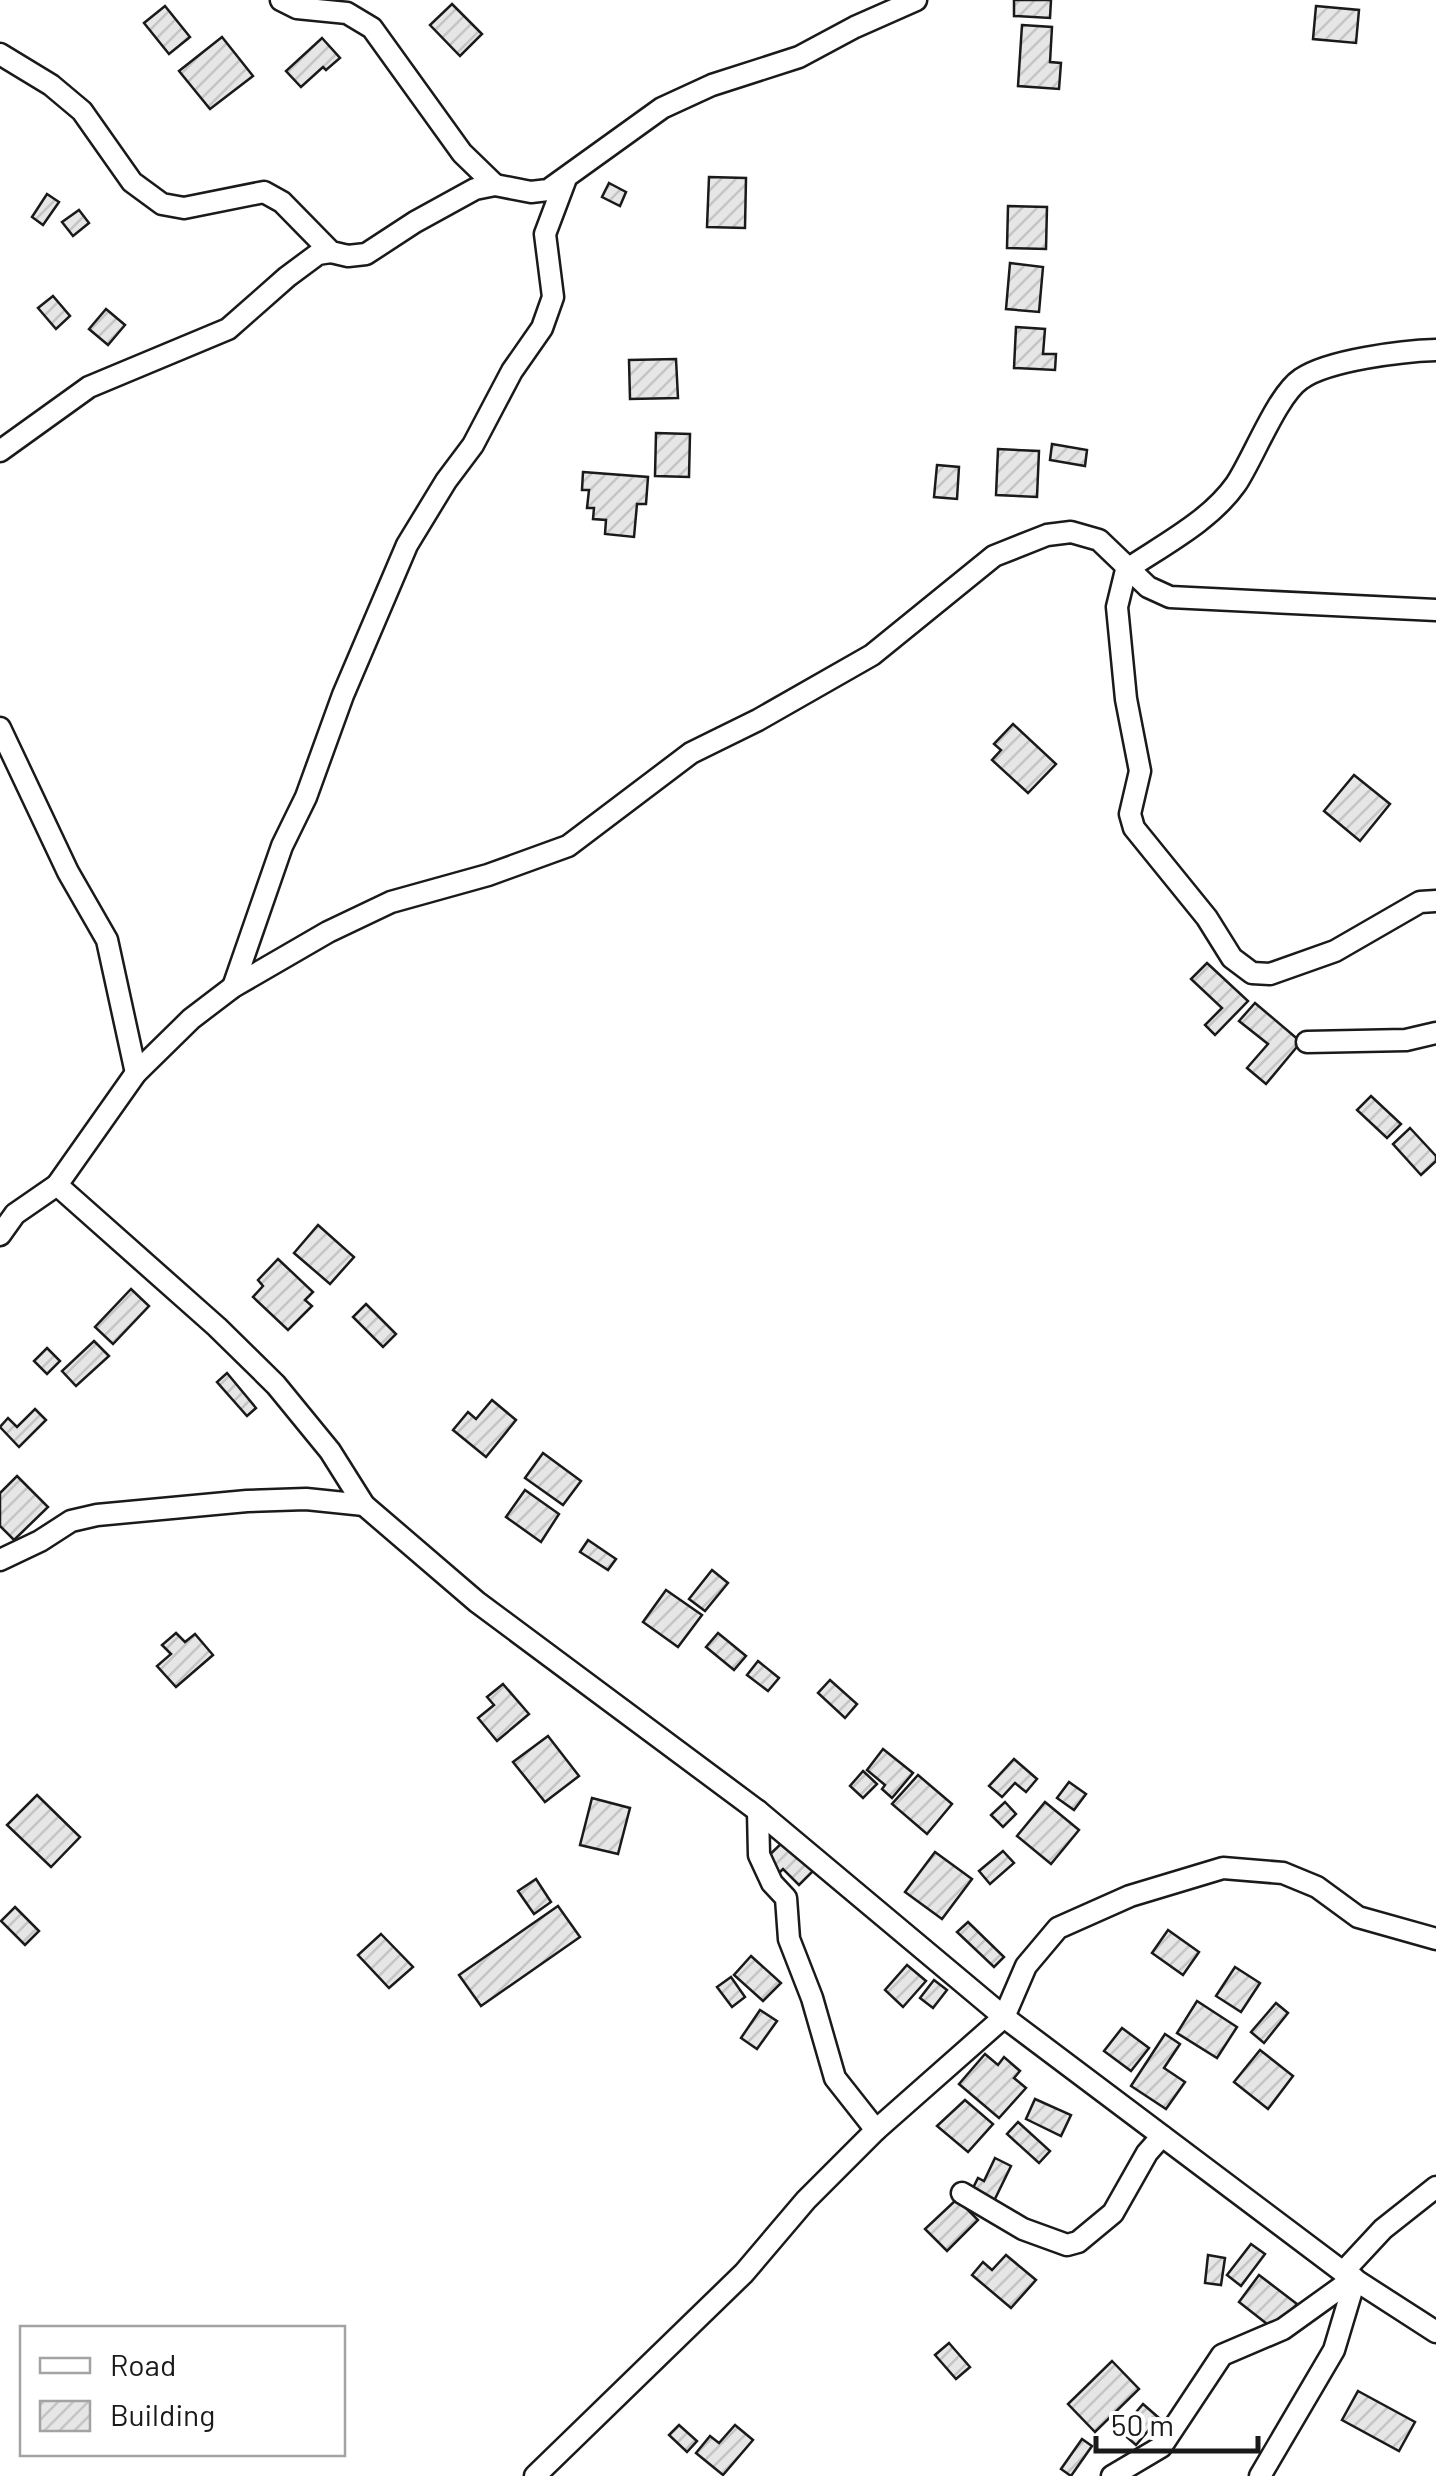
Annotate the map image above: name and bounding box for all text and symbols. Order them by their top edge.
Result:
legend [20,2326,345,2456]
text: Road [110,2346,176,2382]
scale bar [1096,2391,1258,2453]
text: Building [110,2396,215,2432]
text: 50 m [1111,2406,1174,2442]

